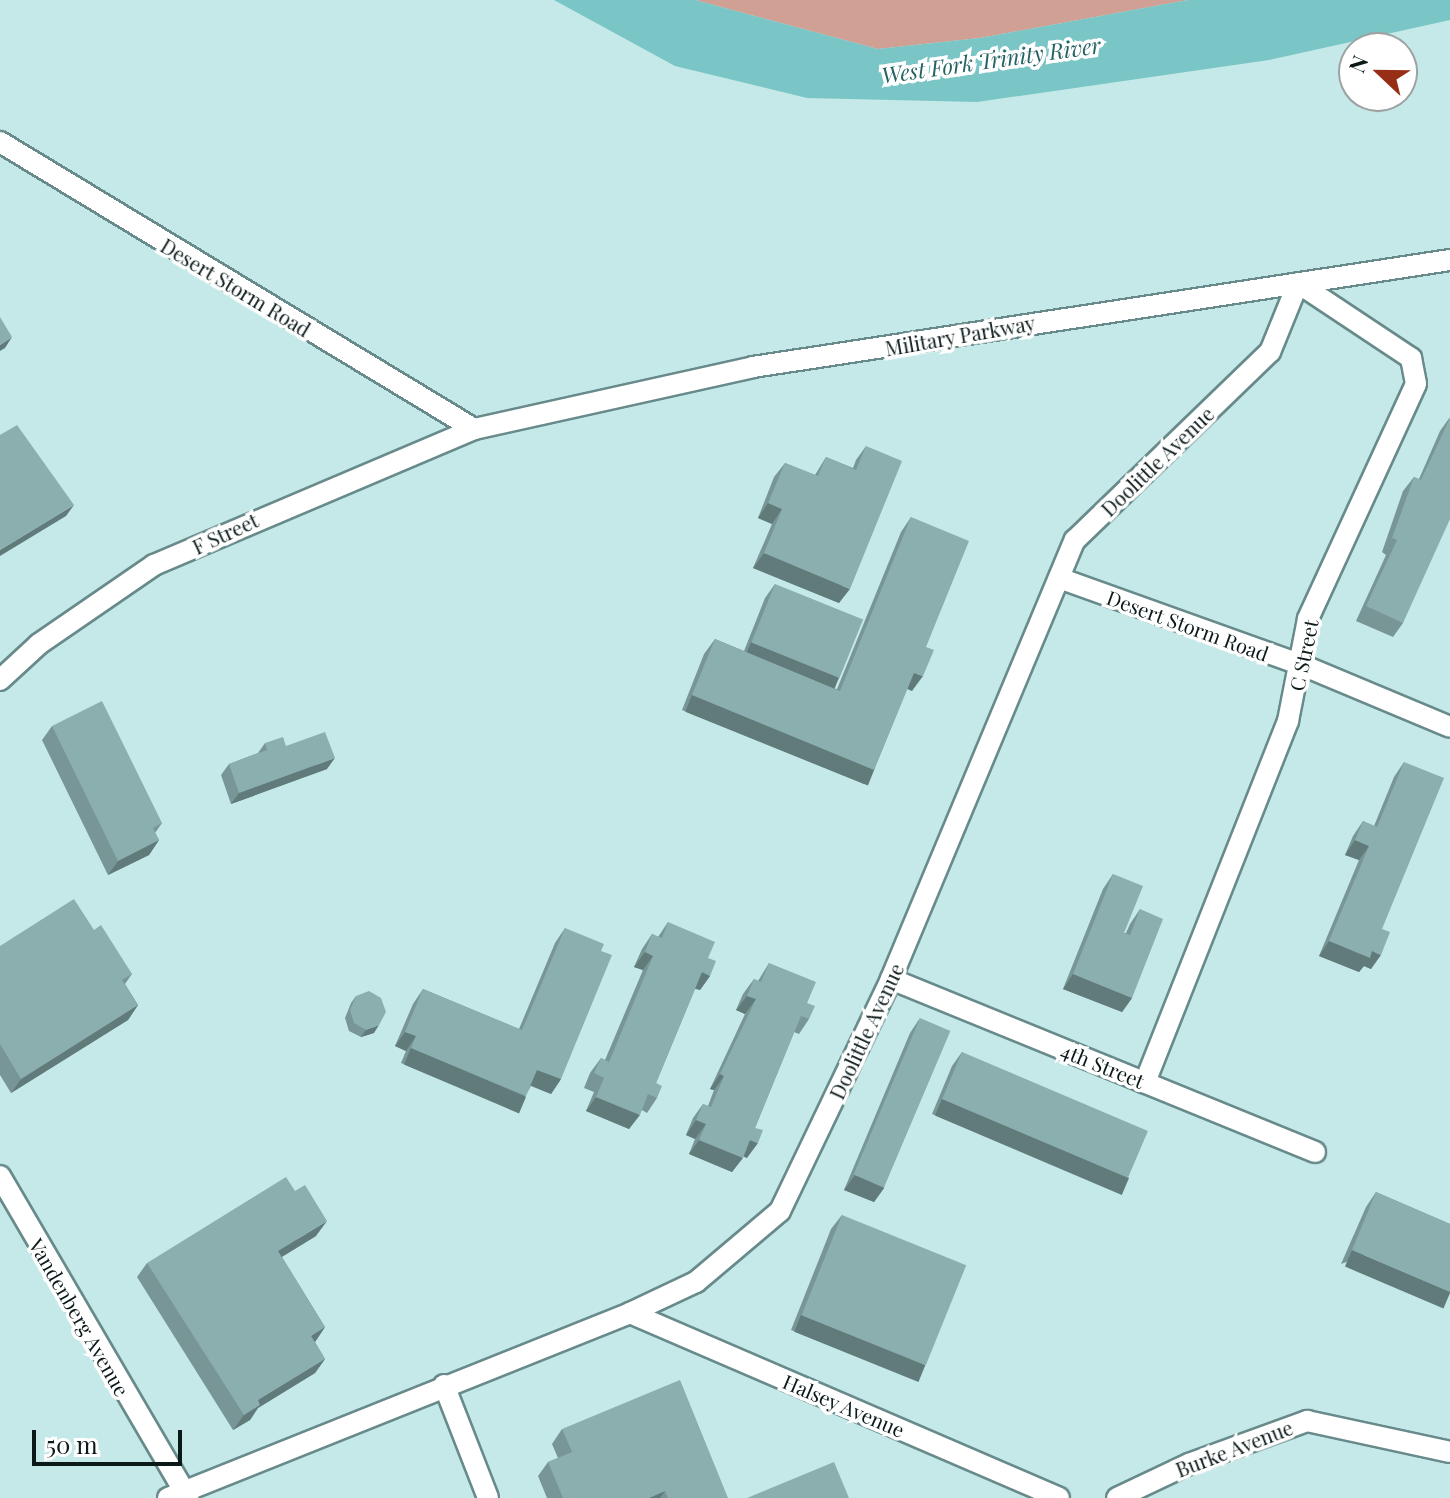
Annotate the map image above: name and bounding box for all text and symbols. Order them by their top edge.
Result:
water label: West Fork Trinity River [880,32,1102,88]
north arrow [1338,32,1418,112]
text: N [1341,51,1374,77]
street label: Desert Storm Road [157,233,315,341]
street label: Military Parkway [883,310,1037,360]
street label: Doolittle Avenue [1096,401,1218,521]
street label: F Street [188,507,262,559]
street label: Desert Storm Road [1104,585,1272,665]
street label: C Street [1284,617,1322,693]
street label: Doolittle Avenue [824,959,908,1103]
street label: 4th Street [1058,1038,1148,1092]
street label: Vandenberg Avenue [25,1234,135,1400]
street label: Halsey Avenue [779,1368,909,1442]
scale bar [36,1414,186,1464]
street label: Burke Avenue [1172,1415,1296,1481]
text: 50 m [46,1428,98,1460]

